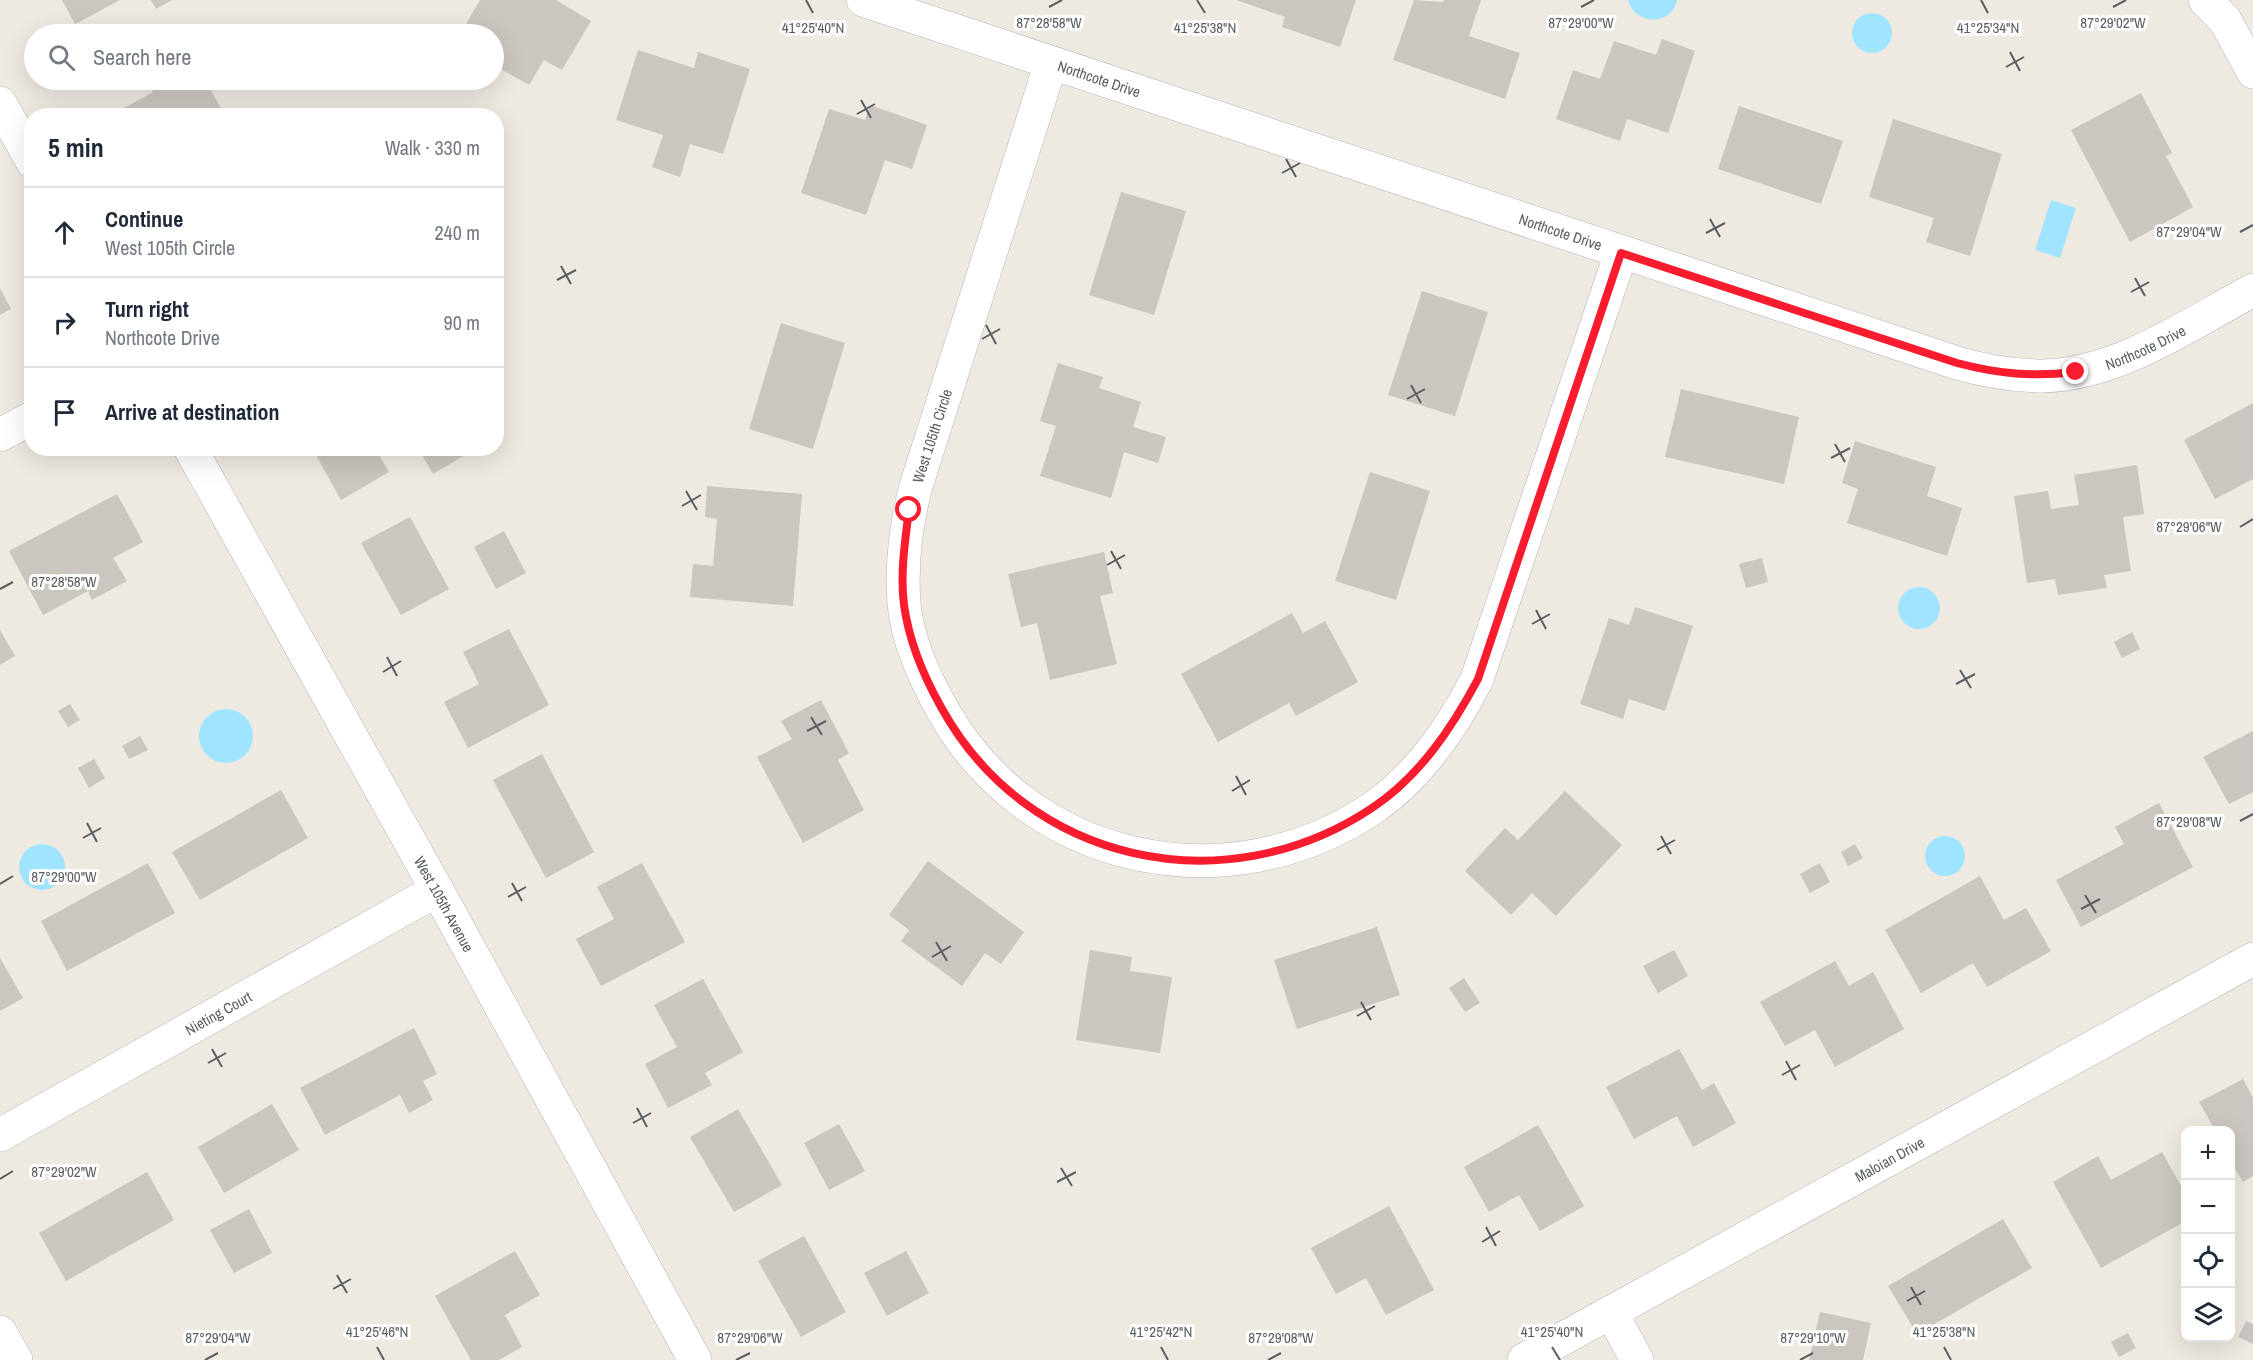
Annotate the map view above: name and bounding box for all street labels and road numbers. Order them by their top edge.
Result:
street label: Northcote Drive [1055,55,1144,102]
street label: Northcote Drive [1516,208,1605,255]
street label: Northcote Drive [2102,319,2189,374]
street label: West 105th Circle [907,386,957,486]
street label: West 105th Avenue [410,852,479,956]
street label: Nieting Court [181,985,256,1040]
street label: Maloian Drive [1851,1131,1928,1187]

